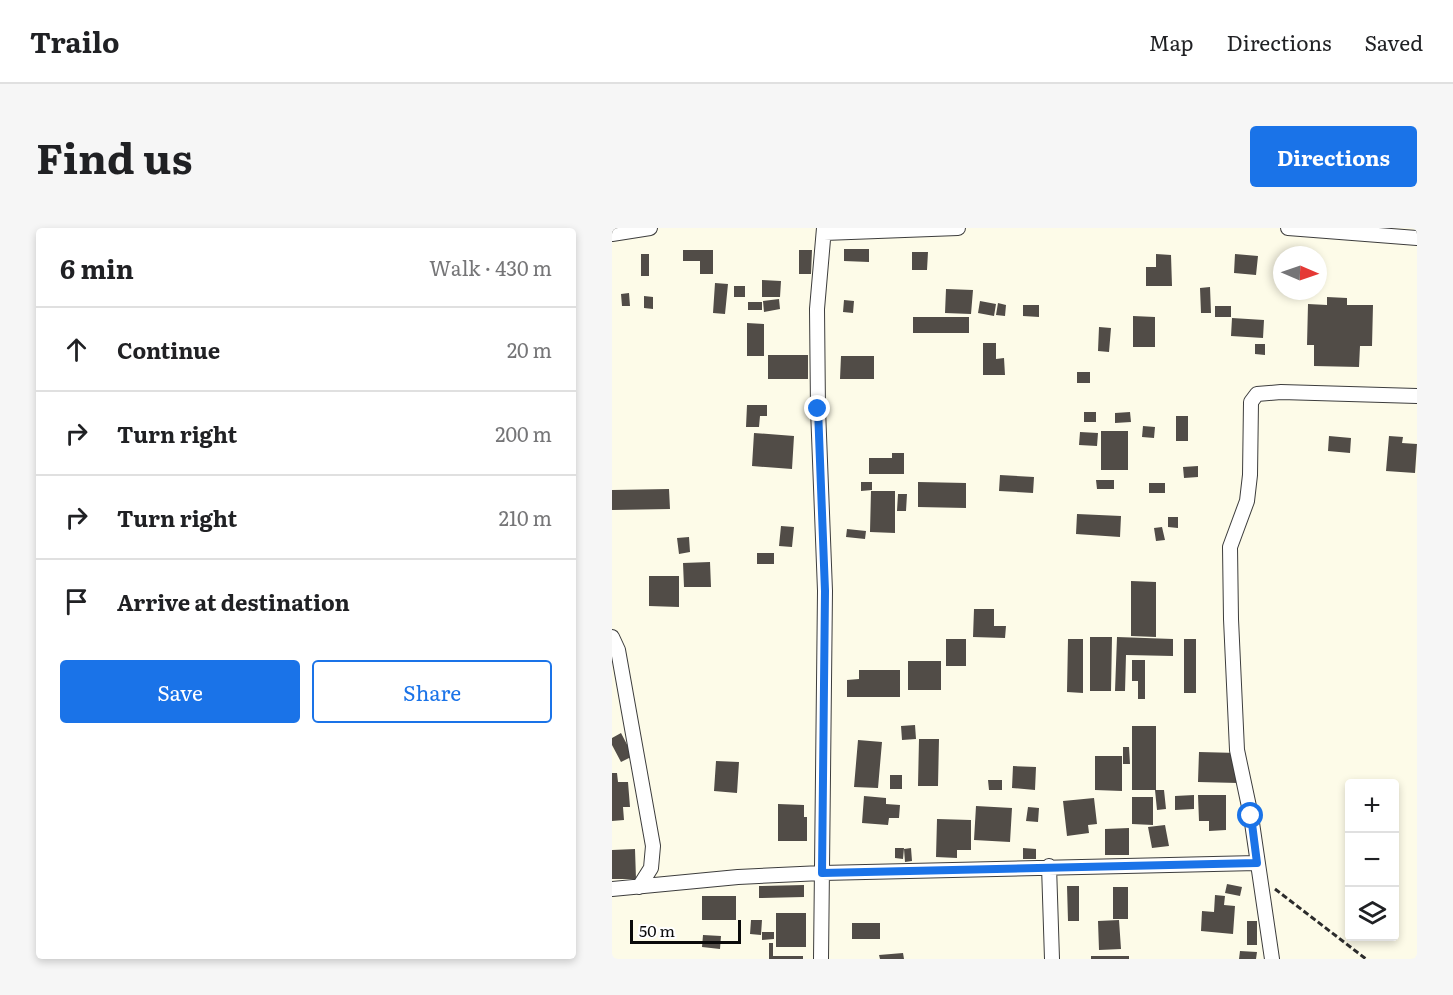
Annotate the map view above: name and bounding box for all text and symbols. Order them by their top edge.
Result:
text: Trailo [30,20,119,62]
text: Map [1149,26,1194,57]
text: Directions [1227,26,1332,57]
text: Saved [1365,26,1423,57]
text: Find us [36,125,193,187]
button: Directions [1250,126,1417,187]
north arrow [1273,246,1327,300]
text: 6 min [60,248,134,287]
text: Walk · 430 m [429,252,552,282]
icon: ahead [60,333,93,366]
text: Continue [117,333,220,366]
text: 20 m [507,334,552,364]
route end [804,395,830,421]
icon: right [60,417,93,450]
text: Turn right [117,417,237,450]
text: 200 m [495,418,552,448]
icon: right [60,501,93,534]
text: Turn right [117,501,237,534]
text: 210 m [499,502,552,532]
icon: arrive [60,585,93,618]
text: Arrive at destination [117,585,350,618]
button: Save [60,660,300,723]
button: Share [312,660,552,723]
map controls [1345,779,1399,941]
button: + [1345,779,1399,833]
route start [1237,802,1263,828]
button: − [1345,833,1399,887]
button: layers [1345,887,1399,941]
scale bar [630,917,741,944]
text: 50 m [639,918,675,942]

